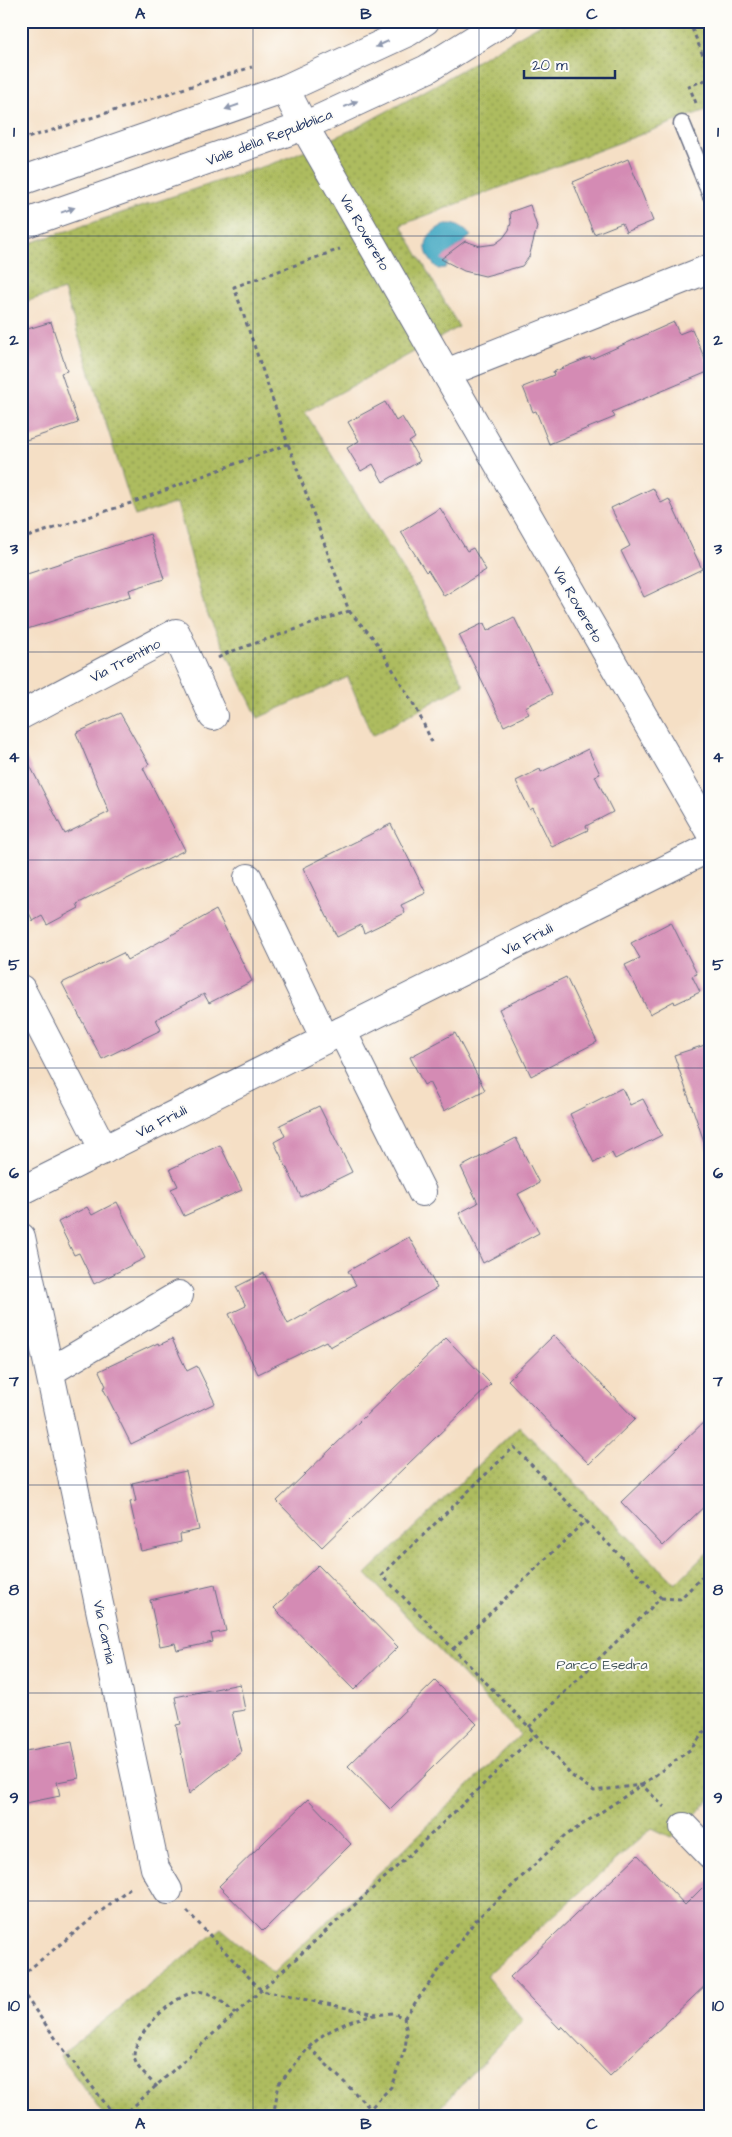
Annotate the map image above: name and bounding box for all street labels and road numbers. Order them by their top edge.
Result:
street label: Viale della Repubblica [203,105,335,171]
street label: Via Rovereto [334,191,394,274]
street label: Via Rovereto [547,563,607,646]
street label: Via Trentino [87,634,164,688]
street label: Via Friuli [499,919,556,961]
street label: Via Friuli [133,1101,190,1143]
street label: Via Carnia [88,1599,121,1666]

